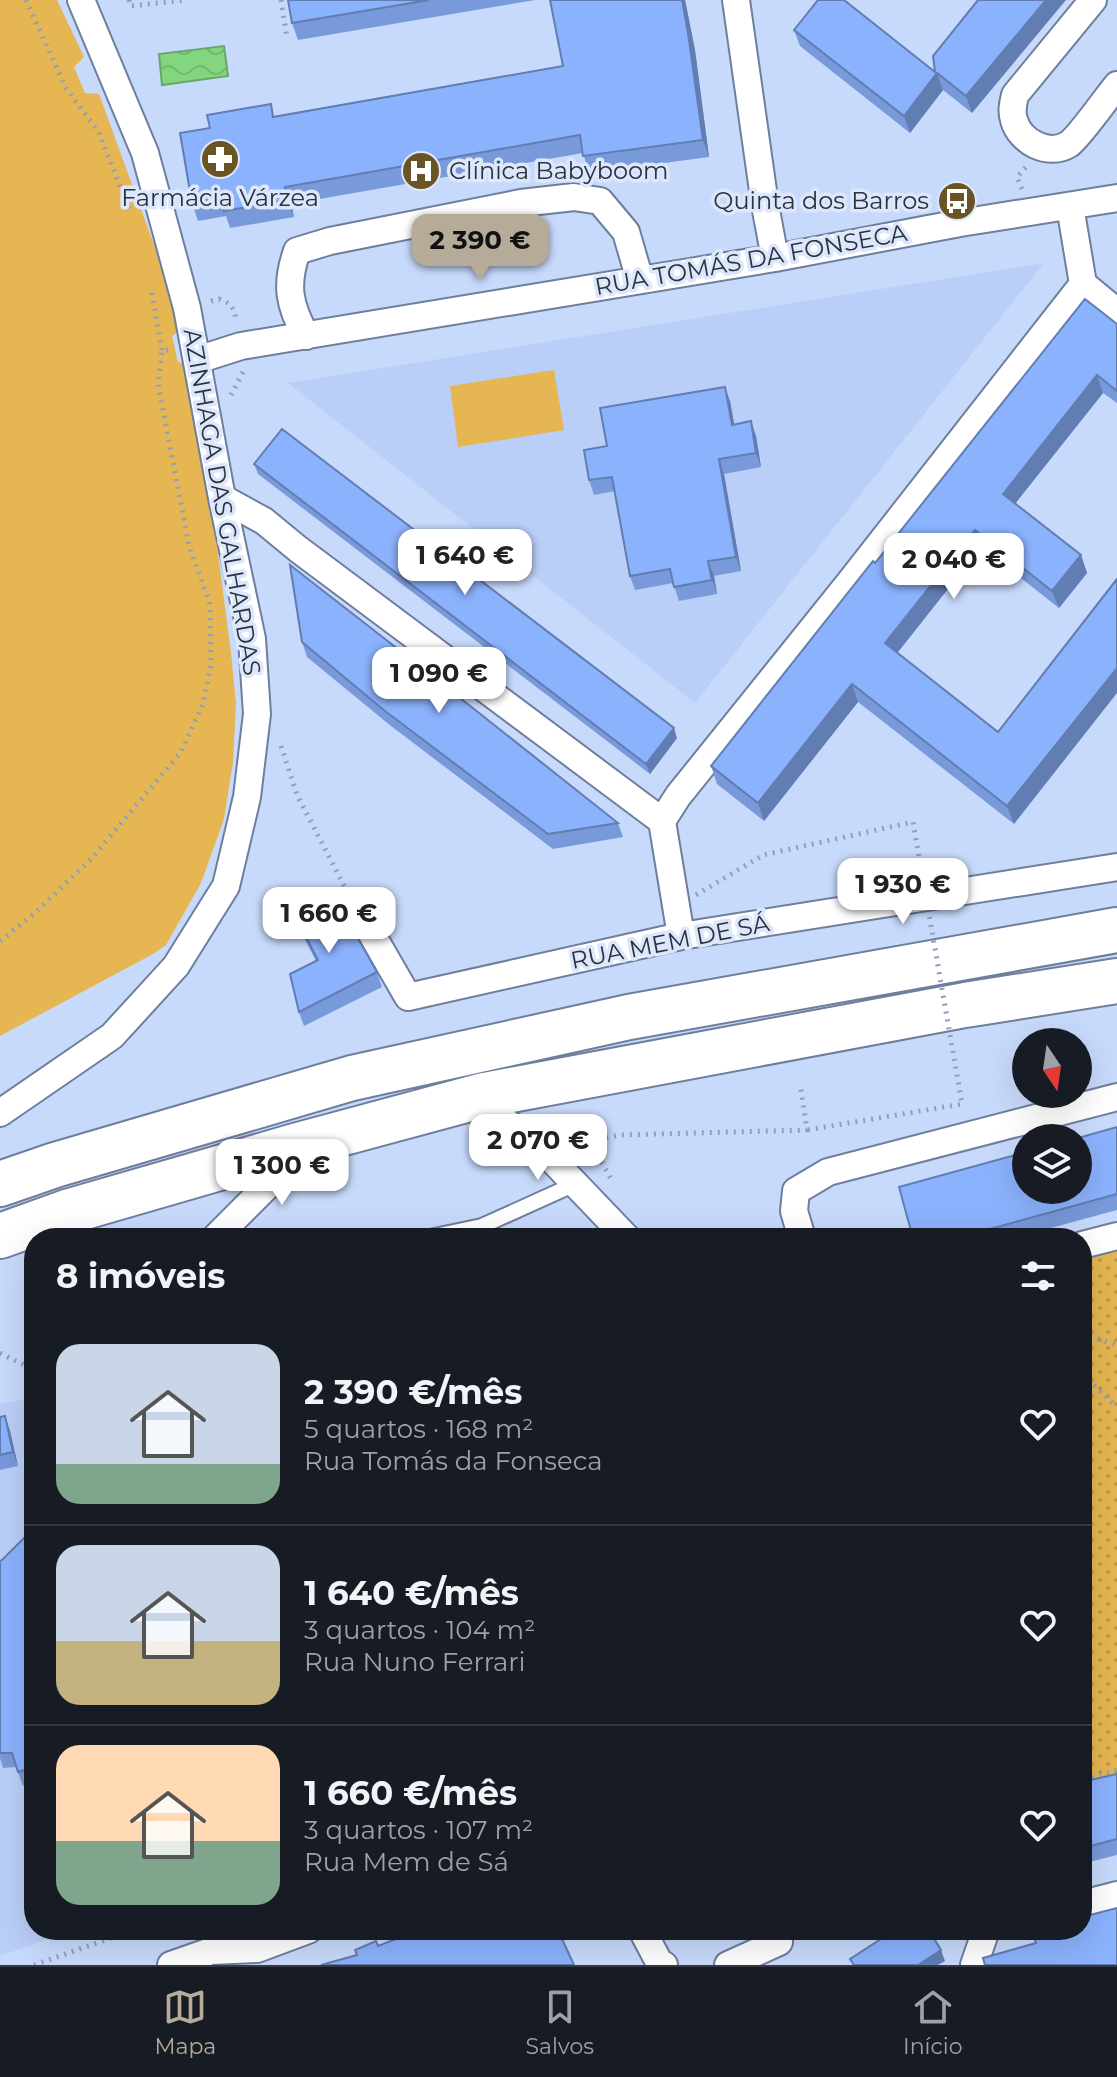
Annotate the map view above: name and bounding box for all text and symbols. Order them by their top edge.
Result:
pharmacy icon: Farmácia Várzea [199,138,241,180]
hospital icon: Clínica Babyboom [400,150,442,192]
place label: Clínica Babyboom [449,156,669,185]
bus stop icon: Quinta dos Barros [936,180,978,222]
place label: Farmácia Várzea [121,183,319,212]
place label: Quinta dos Barros [713,186,929,215]
pin: 2 390 € [406,214,554,282]
street label: RUA TOMÁS DA FONSECA [592,218,910,301]
text: 2 390 € [430,224,530,256]
street label: AZINHAGA DAS GALHARDAS [178,326,267,678]
pin: 1 640 € [391,529,539,597]
pin: 2 040 € [880,533,1028,601]
text: 1 640 € [416,539,514,571]
text: 2 040 € [902,543,1006,575]
pin: 1 090 € [365,647,513,715]
text: 1 090 € [390,657,488,689]
pin: 1 930 € [829,858,977,926]
text: 1 930 € [855,868,951,900]
pin: 1 660 € [255,887,403,955]
text: 1 660 € [281,897,377,929]
street label: RUA MEM DE SÁ [568,908,772,975]
north arrow [1012,1028,1092,1108]
map controls [1012,1028,1092,1204]
pin: 2 070 € [464,1114,612,1182]
text: 2 070 € [487,1124,589,1156]
button: layers [1012,1124,1092,1204]
pin: 1 300 € [208,1139,356,1207]
text: 1 300 € [234,1149,330,1181]
icon: filters [1016,1254,1060,1298]
text: 8 imóveis [56,1255,225,1297]
text: 2 390 €/mês [304,1371,522,1413]
icon: home [120,1376,216,1472]
icon: heart [1016,1402,1060,1446]
text: 5 quartos · 168 m² [304,1413,533,1445]
text: Rua Tomás da Fonseca [304,1445,603,1477]
text: 1 640 €/mês [304,1572,519,1614]
icon: home [120,1577,216,1673]
icon: heart [1016,1603,1060,1647]
text: 3 quartos · 104 m² [304,1614,535,1646]
text: Rua Nuno Ferrari [304,1646,526,1678]
text: 1 660 €/mês [304,1772,517,1814]
icon: home [120,1777,216,1873]
icon: heart [1016,1803,1060,1847]
text: 3 quartos · 107 m² [304,1814,533,1846]
text: Rua Mem de Sá [304,1846,509,1878]
tab: Mapa [155,1985,216,2060]
tab: Salvos [525,1985,594,2060]
tab: Início [903,1985,962,2060]

